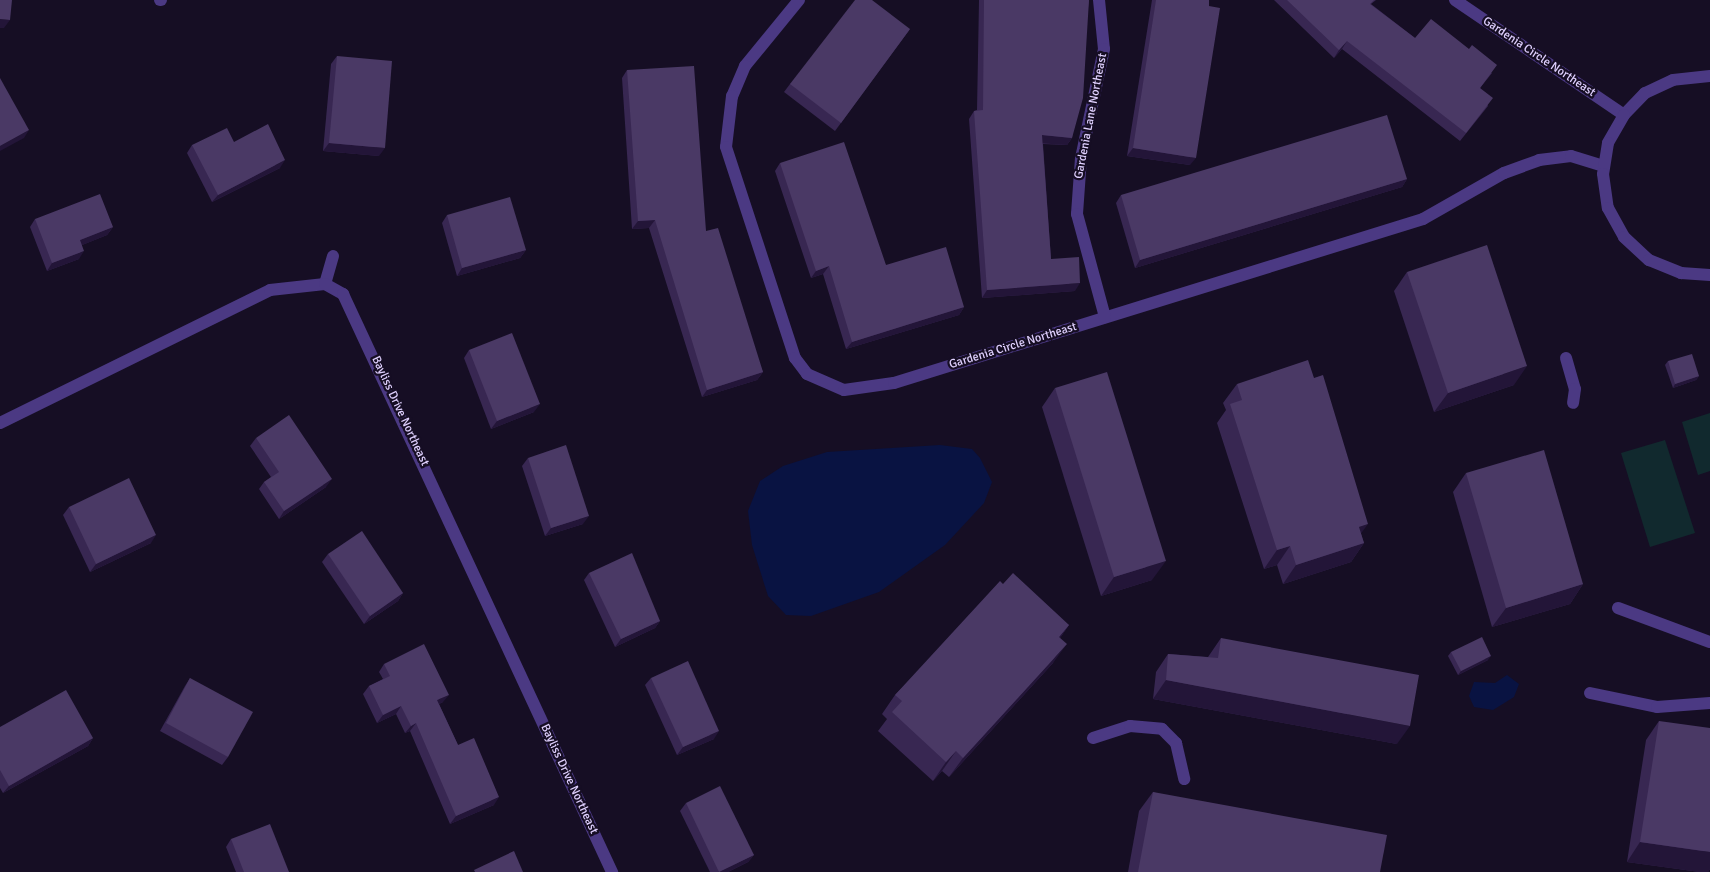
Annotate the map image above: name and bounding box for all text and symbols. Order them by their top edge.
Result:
street label: Gardenia Circle Northeast [1480,14,1598,100]
street label: Gardenia Lane Northeast [1072,52,1110,180]
street label: Gardenia Circle Northeast [947,320,1079,372]
street label: Bayliss Drive Northeast [368,354,432,468]
street label: Bayliss Drive Northeast [537,722,601,836]

